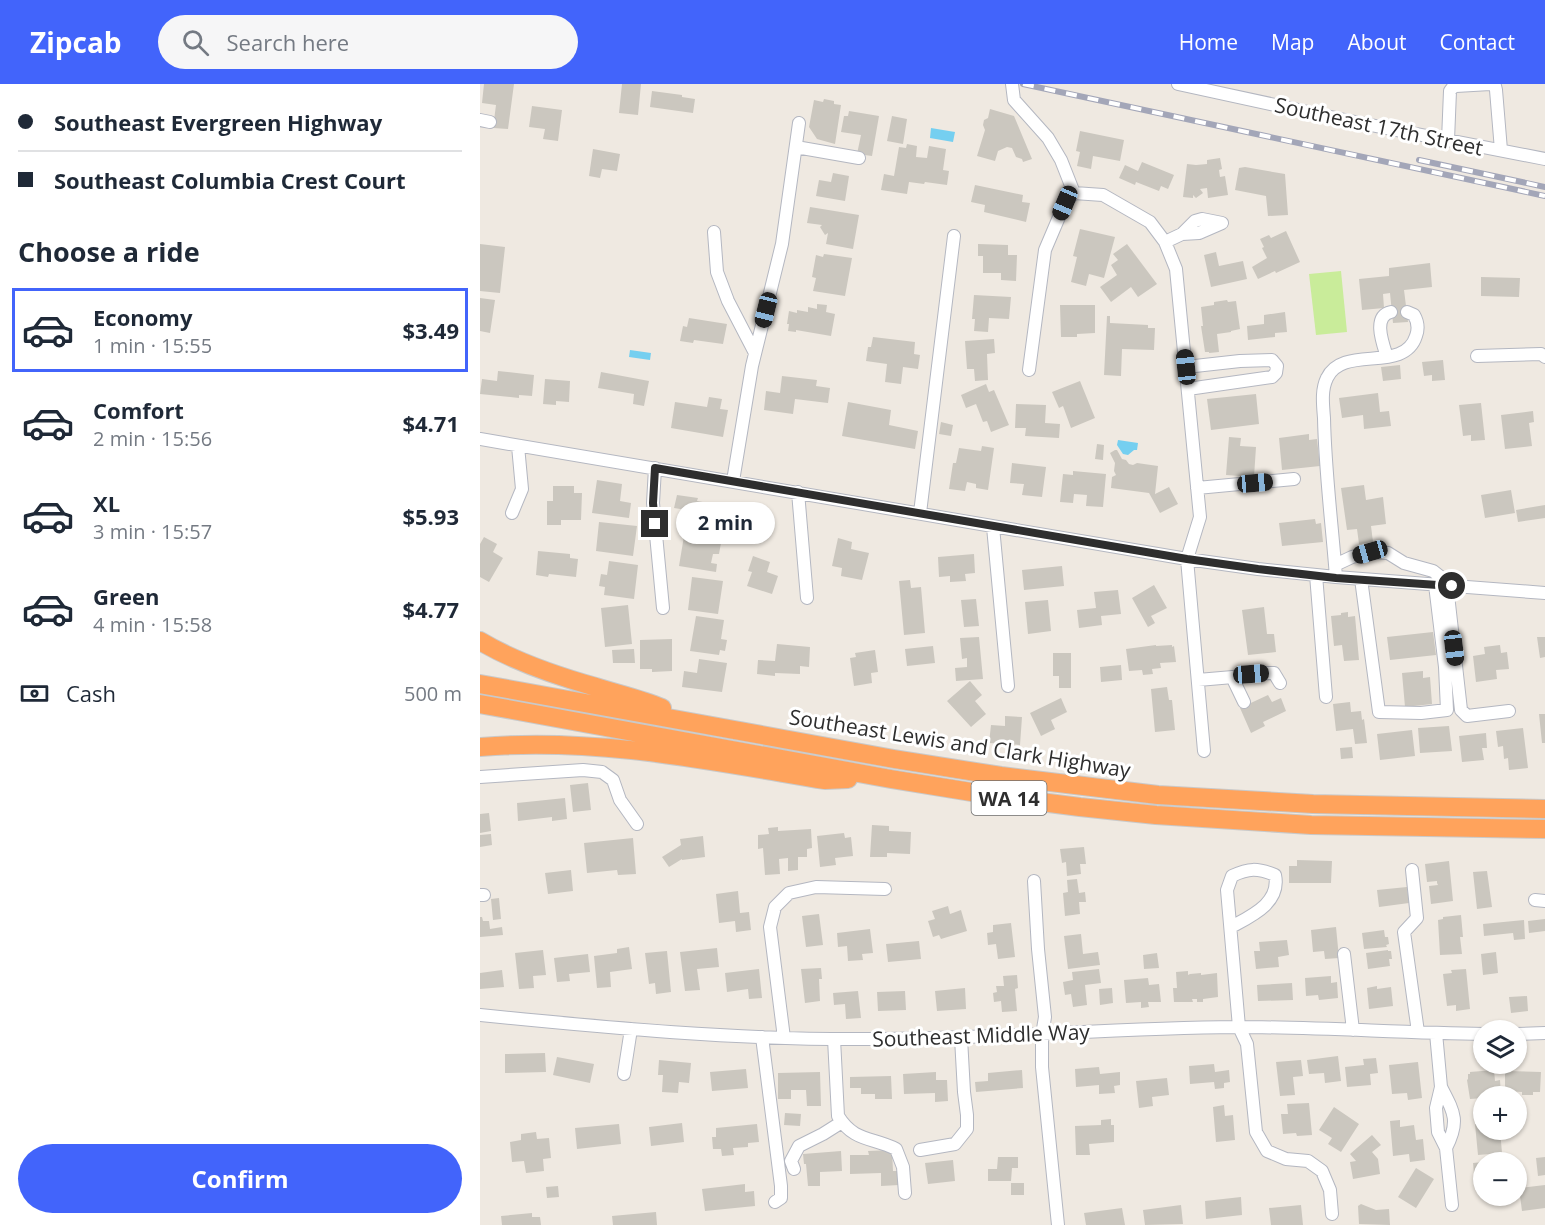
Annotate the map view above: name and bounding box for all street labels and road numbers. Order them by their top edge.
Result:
street label: Southeast 17th Street [1272,90,1486,162]
street label: Southeast Lewis and Clark Highway [787,702,1133,784]
road number: WA 14 [972,781,1046,815]
street label: Southeast Middle Way [872,1017,1091,1053]

